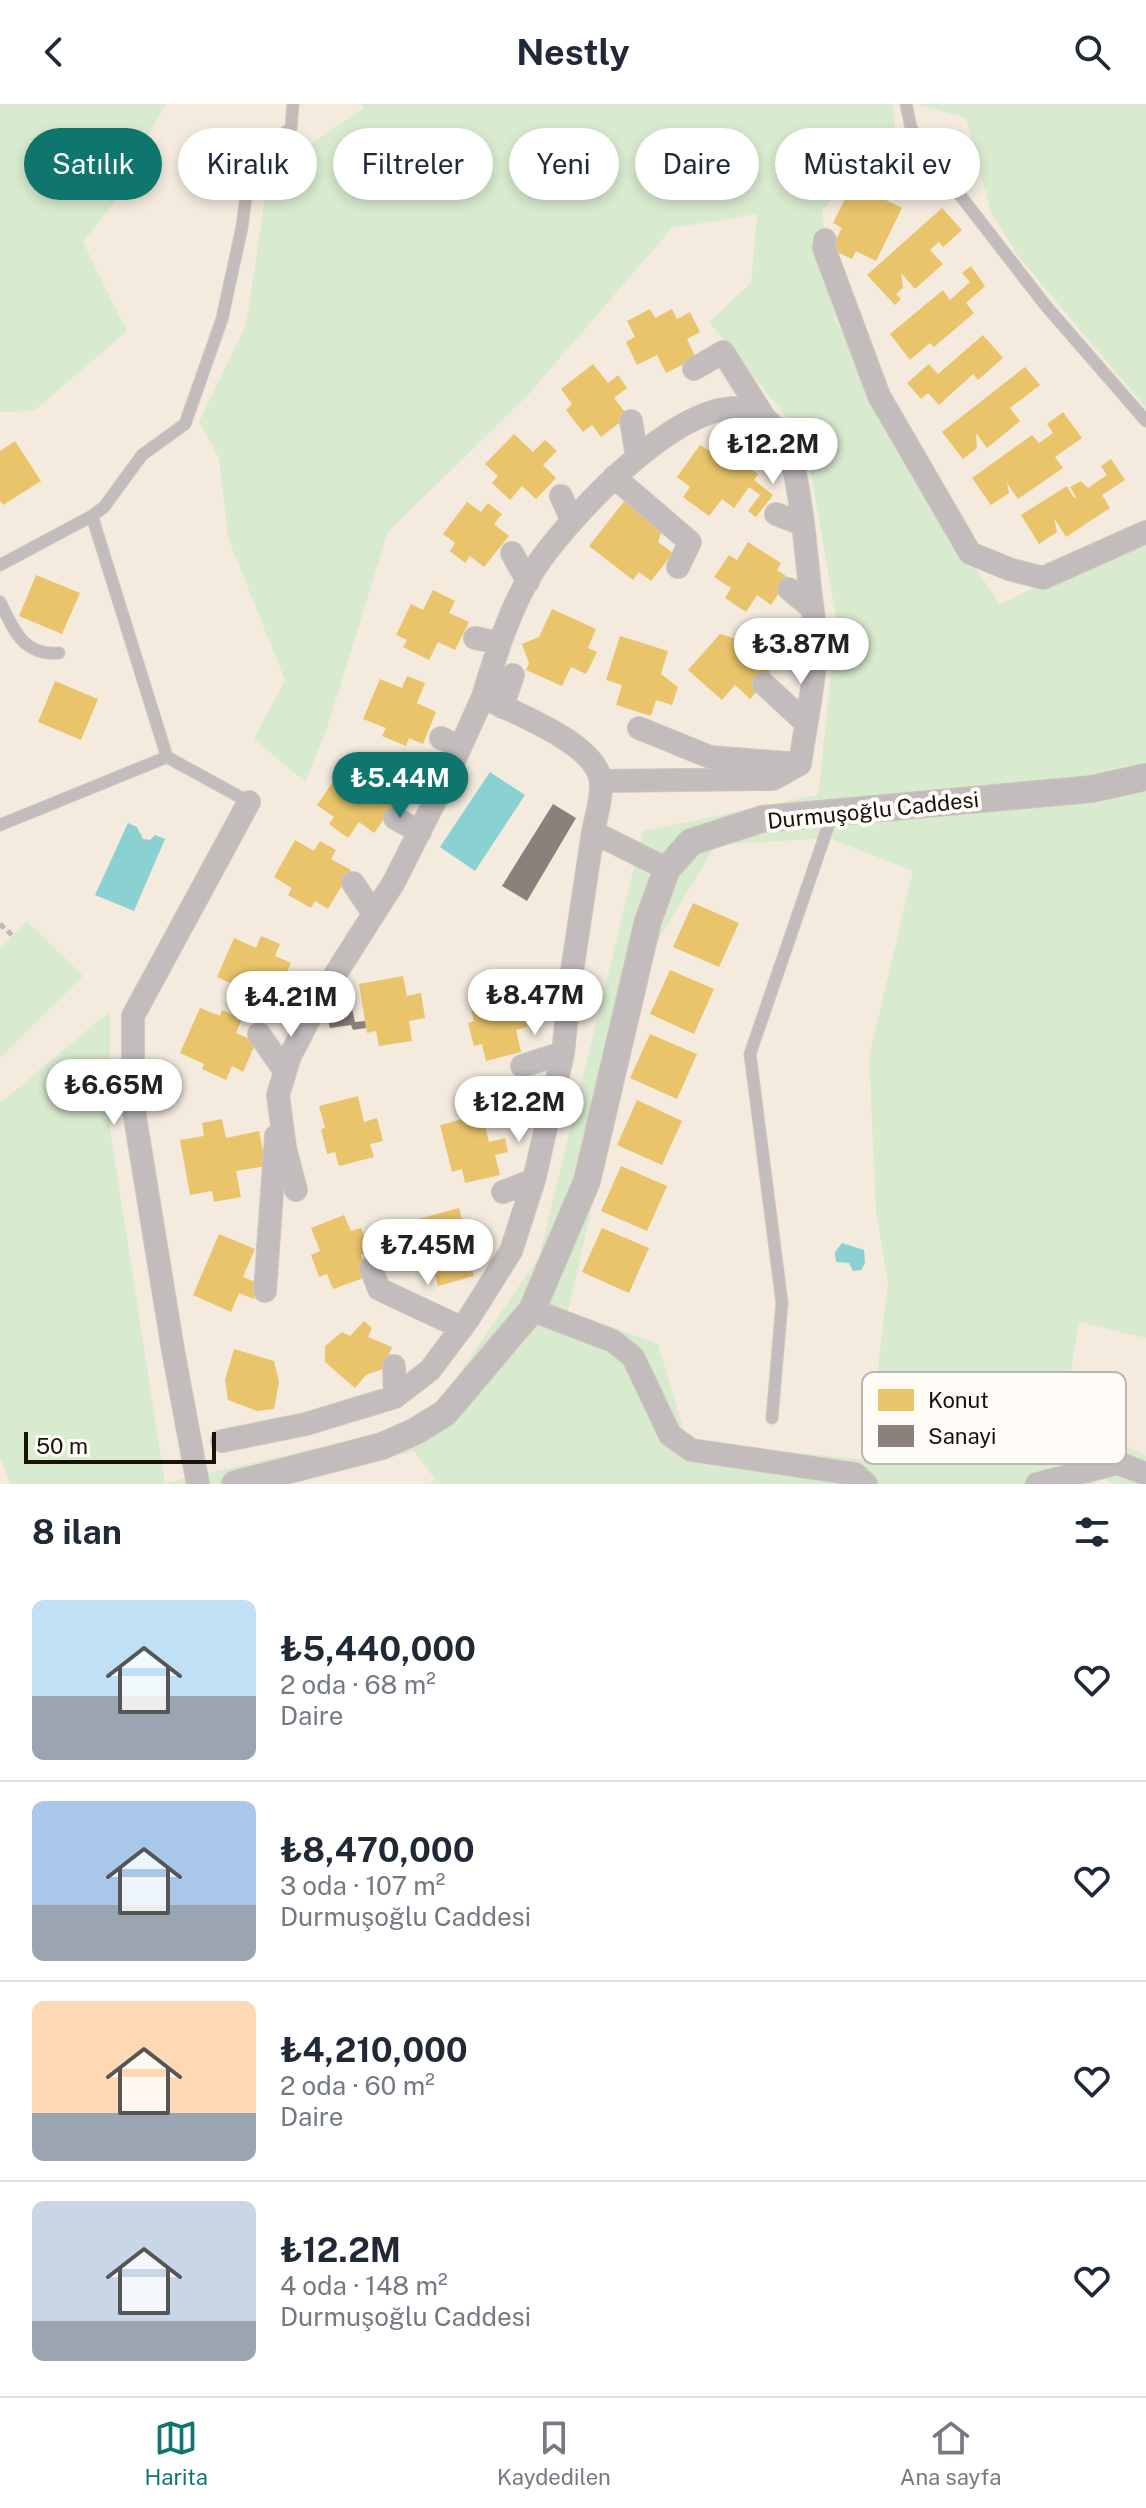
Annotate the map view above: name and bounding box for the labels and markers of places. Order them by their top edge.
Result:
pin: ₺12.2M [708,418,838,486]
pin: ₺3.87M [736,618,866,686]
pin: ₺5.44M [335,752,465,820]
pin: ₺8.47M [470,969,600,1037]
pin: ₺4.21M [226,971,356,1039]
pin: ₺6.65M [49,1059,179,1127]
pin: ₺12.2M [454,1076,584,1144]
pin: ₺7.45M [363,1219,493,1287]

